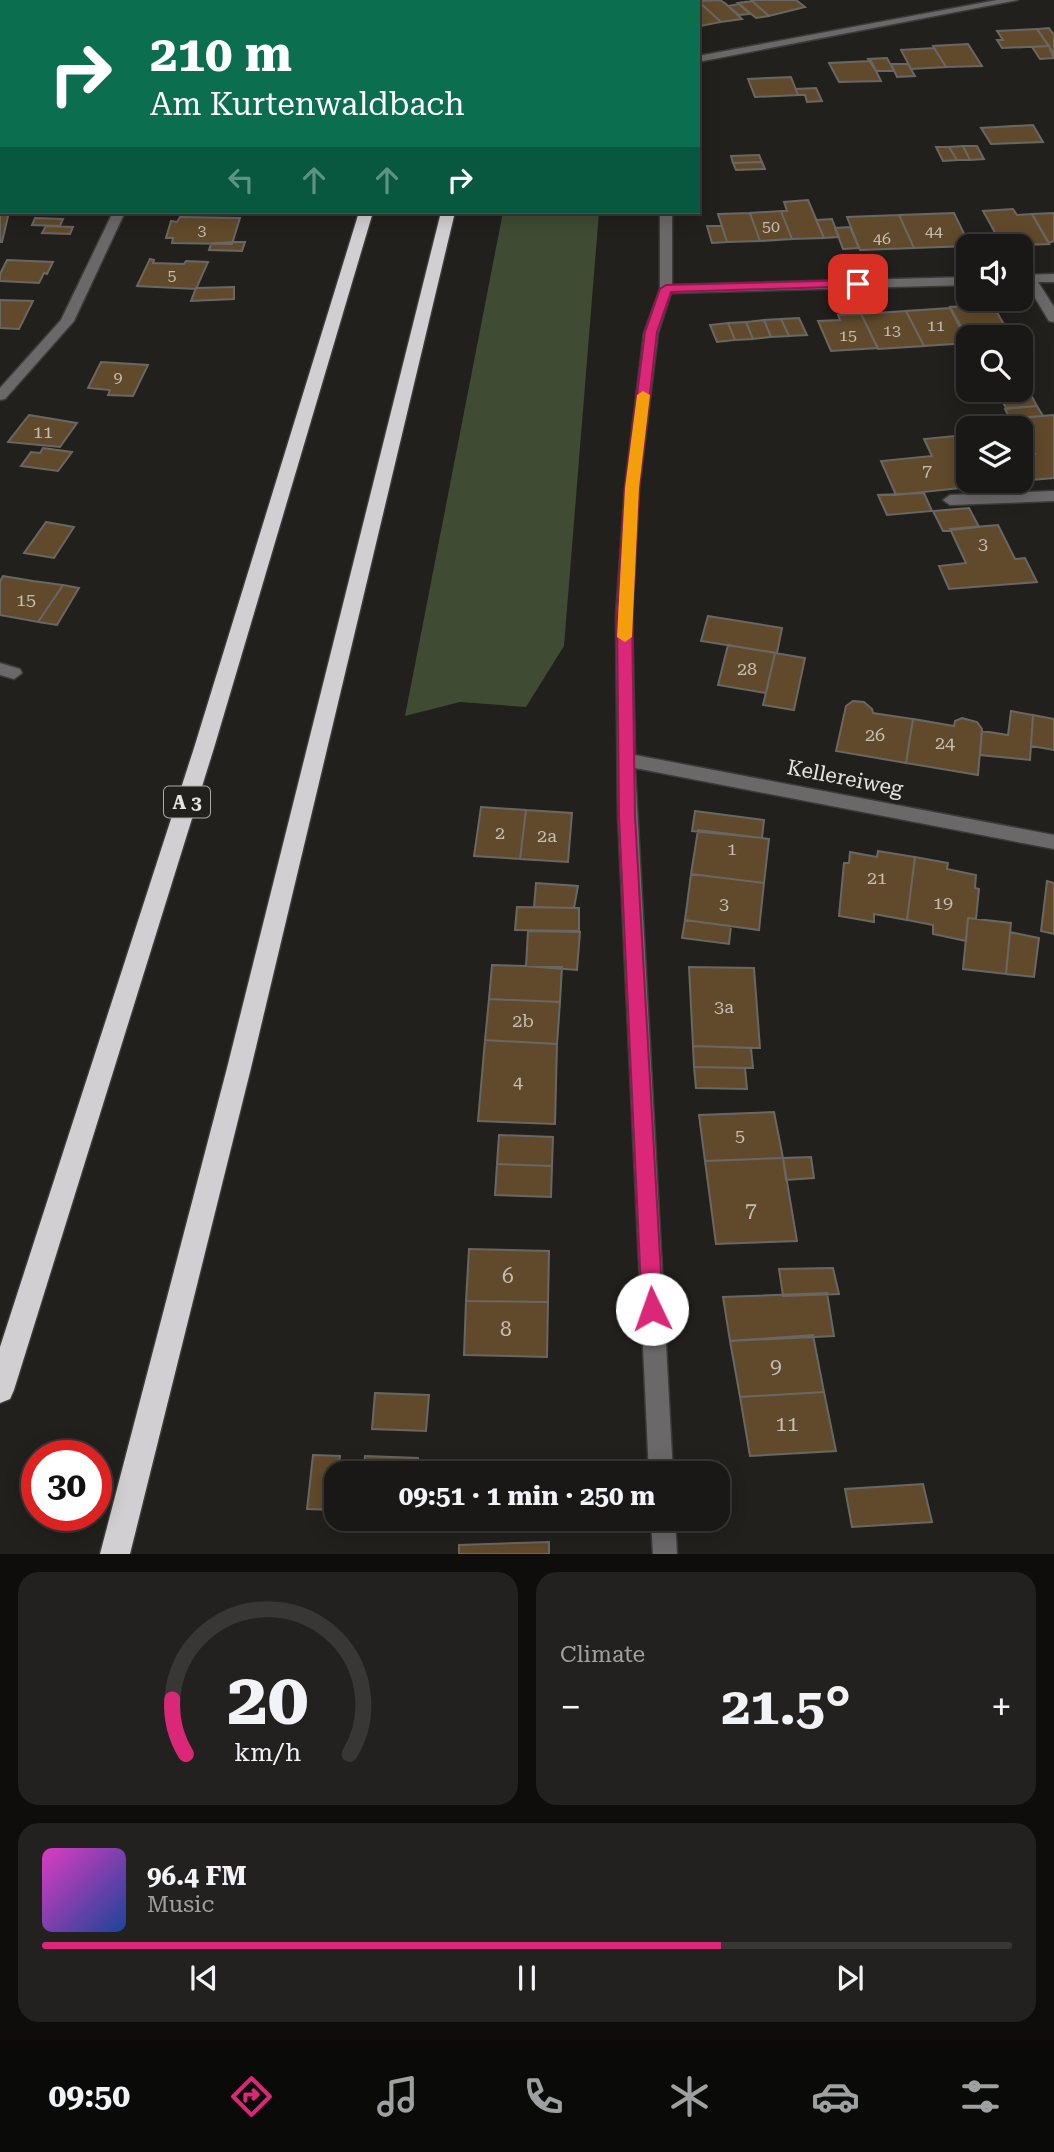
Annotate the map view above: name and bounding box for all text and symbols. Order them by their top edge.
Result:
text: 210 m [150,26,292,83]
icon: right [35,28,126,119]
text: Am Kurtenwaldbach [150,85,465,123]
icon: left [222,161,260,199]
icon: ahead [295,161,333,199]
icon: ahead [368,161,406,199]
icon: right [441,161,479,199]
house number: 50 [762,217,780,236]
house number: 3 [198,221,207,240]
house number: 44 [925,222,943,241]
house number: 46 [873,229,891,248]
map controls [956,234,1033,493]
button: sound [956,234,1033,311]
pin [828,254,888,314]
icon: arrive [839,265,877,303]
house number: 5 [168,266,177,285]
house number: 11 [927,316,945,335]
house number: 13 [883,321,901,340]
button: search [956,325,1033,402]
house number: 15 [839,326,857,345]
house number: 9 [114,368,123,387]
button: layers [956,416,1033,493]
house number: 11 [33,421,53,442]
house number: 7 [922,460,932,481]
house number: 3 [978,533,988,554]
house number: 15 [16,589,36,610]
house number: 28 [737,658,757,679]
house number: 26 [865,724,885,745]
house number: 24 [935,732,955,753]
street label: Kellereiweg [785,755,905,801]
road number: A 3 [164,786,210,818]
house number: 2 [495,822,505,843]
house number: 2a [537,825,557,846]
house number: 1 [727,838,737,859]
house number: 21 [867,867,887,888]
house number: 19 [933,892,953,913]
house number: 3 [719,893,729,914]
house number: 3a [714,996,734,1017]
house number: 2b [512,1010,534,1031]
house number: 4 [513,1071,523,1092]
house number: 5 [735,1125,745,1146]
house number: 7 [745,1198,757,1222]
house number: 6 [502,1264,514,1288]
position arrow [615,1272,689,1346]
house number: 8 [500,1317,512,1341]
house number: 9 [770,1354,782,1378]
house number: 11 [775,1412,799,1436]
speed limit sign: 30 [21,1440,112,1531]
text: 09:51 · 1 min · 250 m [399,1481,655,1511]
text: Climate [560,1641,645,1668]
text: 20 [227,1658,309,1743]
text: 21.5° [721,1676,851,1737]
text: − [560,1685,581,1729]
text: + [991,1685,1012,1729]
text: km/h [235,1738,301,1767]
text: 96.4 FM [147,1861,247,1891]
text: Music [147,1891,214,1918]
icon: previous [185,1959,223,1997]
icon: pause [508,1959,546,1997]
icon: next [831,1959,869,1997]
icon: directions [227,2072,276,2121]
icon: music [373,2072,422,2121]
icon: phone [519,2072,568,2121]
icon: climate [665,2072,714,2121]
icon: car [811,2072,860,2121]
icon: filters [956,2072,1005,2121]
text: 09:50 [48,2077,130,2115]

